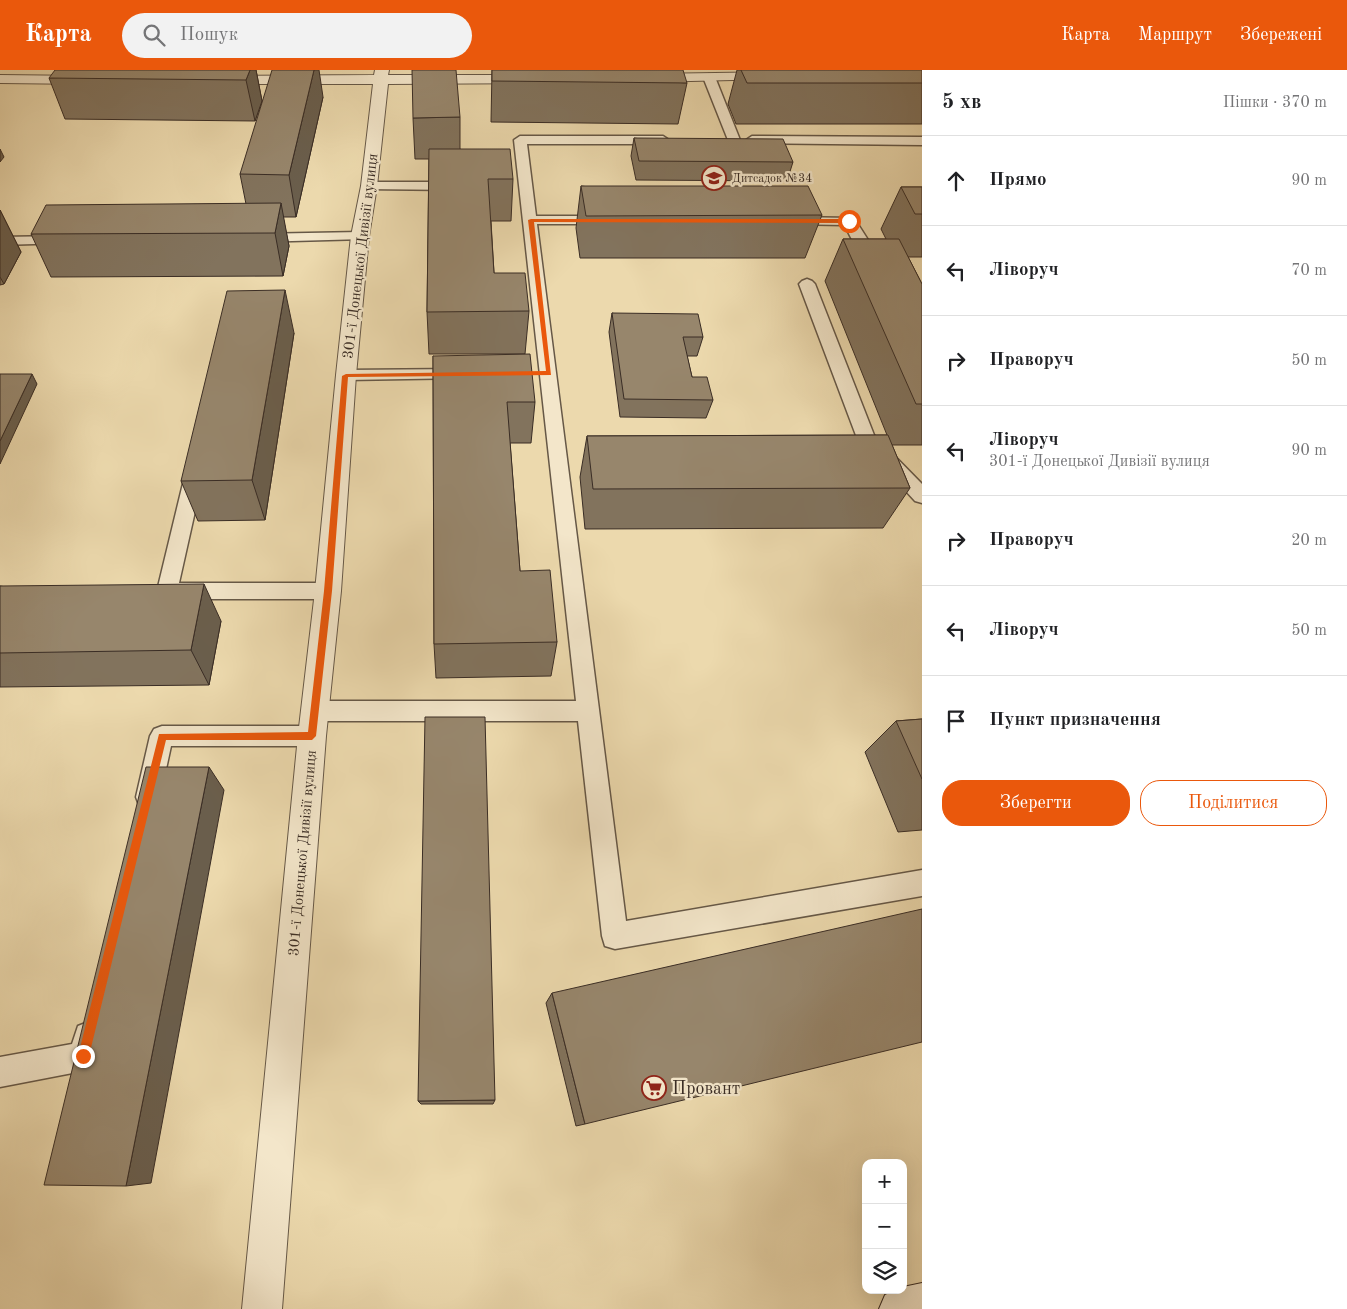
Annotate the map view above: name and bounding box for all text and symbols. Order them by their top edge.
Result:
search box [122,13,472,58]
icon: search [140,21,168,49]
text: Карта [25,23,92,47]
text: Пошук [180,26,238,45]
text: Карта [1061,26,1110,44]
text: Маршрут [1138,26,1212,44]
text: Збережені [1240,26,1322,44]
text: 5 хв [942,92,981,113]
text: Пішки · 370 m [1223,95,1327,111]
street label: 301-ї Донецької Дивізії вулиця [341,152,382,360]
school or university icon: Дитсадок №34 [701,165,727,191]
icon: ahead [942,167,970,195]
text: Прямо [989,171,1047,190]
place label: Дитсадок №34 [732,173,812,185]
text: 90 m [1291,173,1327,189]
route start [838,210,861,233]
icon: left [942,257,970,285]
text: Ліворуч [989,261,1059,280]
text: 70 m [1291,263,1327,279]
icon: right [942,347,970,375]
text: Праворуч [989,351,1074,370]
text: 50 m [1291,353,1327,369]
text: Ліворуч [989,431,1059,450]
icon: left [942,437,970,465]
text: 90 m [1291,443,1327,459]
text: 301-ї Донецької Дивізії вулиця [989,454,1210,470]
icon: right [942,527,970,555]
text: Праворуч [989,531,1074,550]
text: 20 m [1291,533,1327,549]
icon: left [942,617,970,645]
text: Ліворуч [989,621,1059,640]
text: 50 m [1291,623,1327,639]
icon: arrive [942,707,970,735]
text: Пункт призначення [989,711,1161,730]
street label: 301-ї Донецької Дивізії вулиця [287,749,320,957]
button: Зберегти [942,780,1130,826]
button: Поділитися [1140,780,1327,826]
route end [72,1045,95,1068]
supermarket icon: Провант [641,1075,667,1101]
place label: Провант [672,1080,740,1098]
map controls [862,1159,907,1294]
button: + [862,1159,907,1204]
button: − [862,1204,907,1249]
button: layers [862,1249,907,1294]

